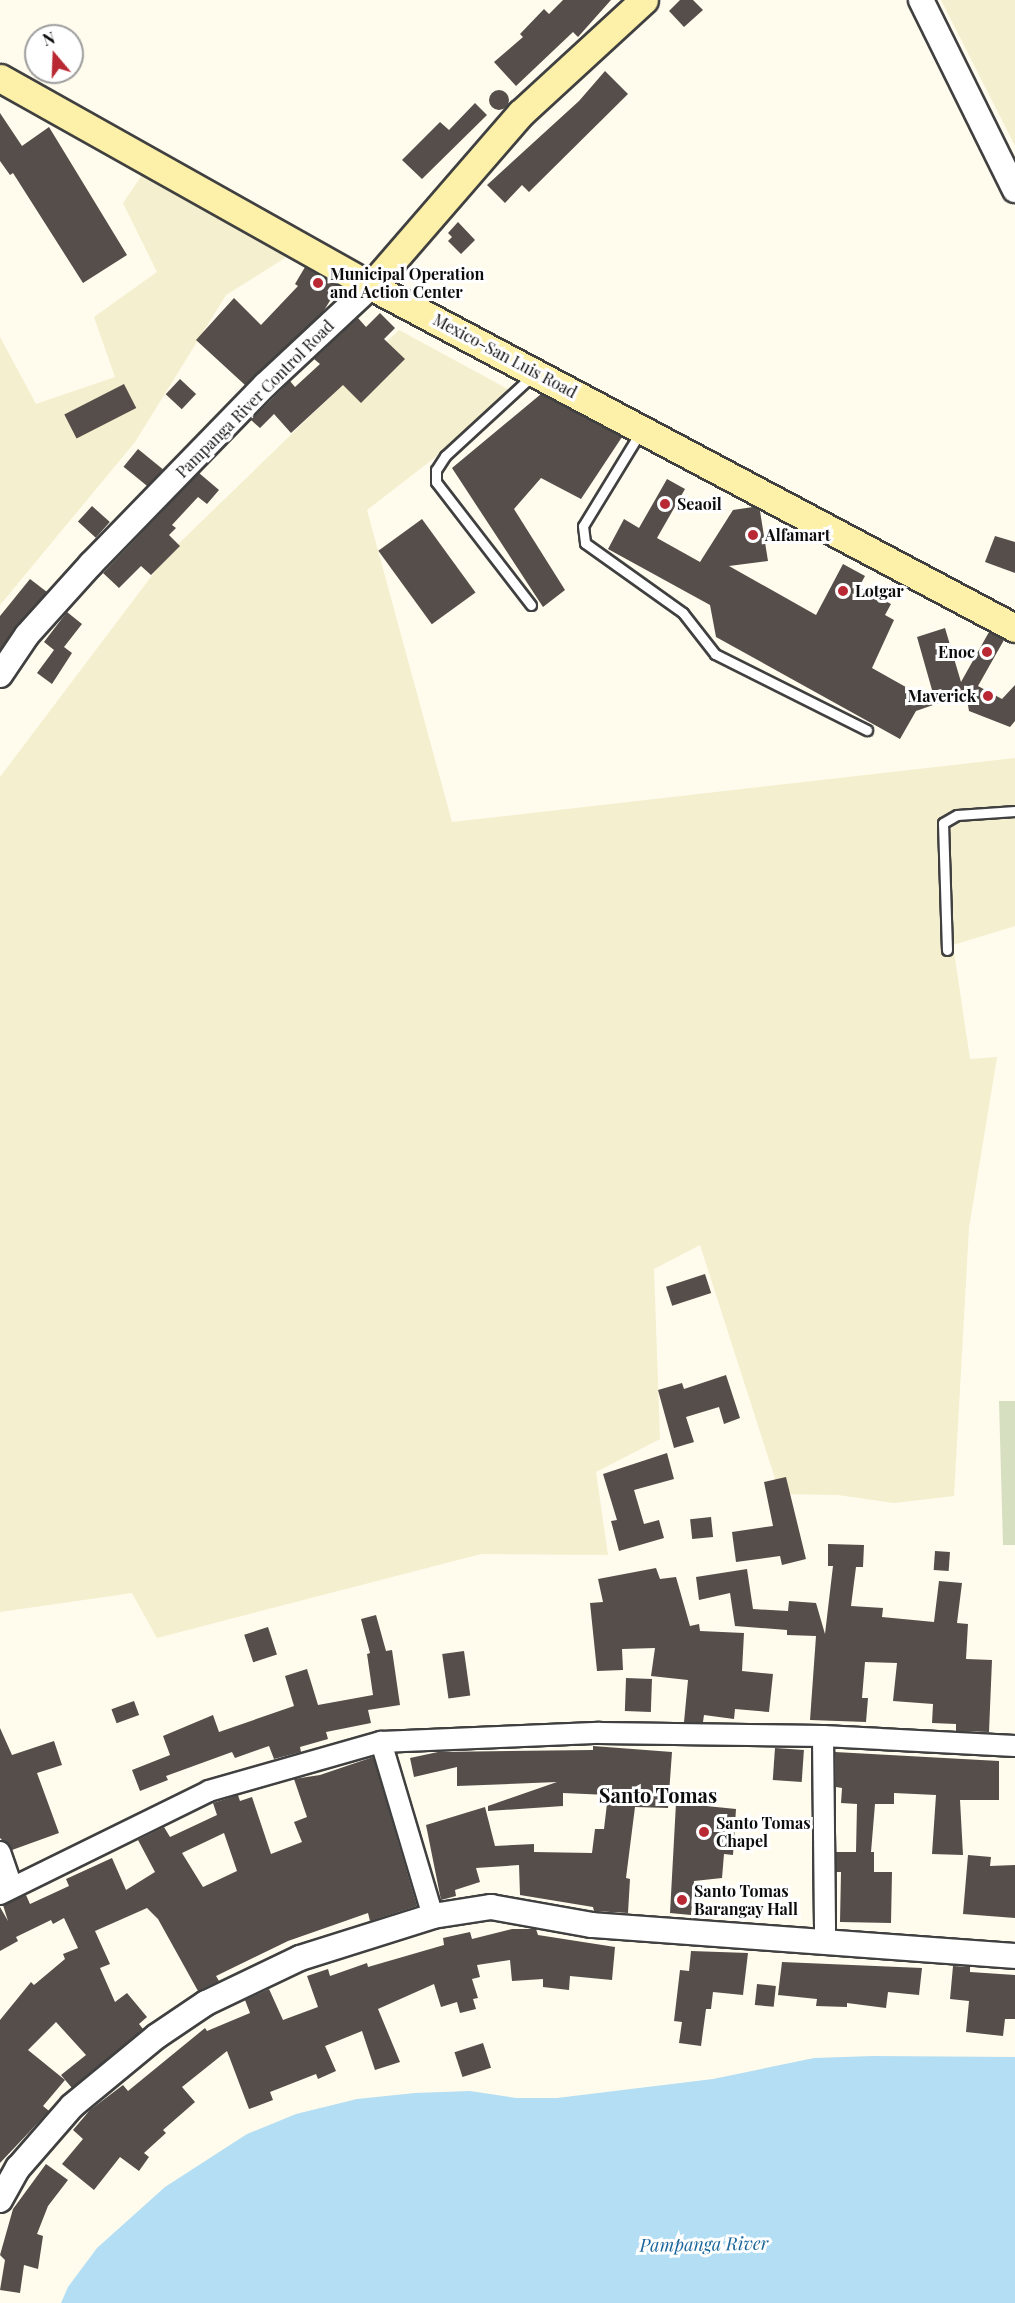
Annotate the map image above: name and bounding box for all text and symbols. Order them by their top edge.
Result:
north arrow [24,24,84,84]
text: N [40,27,58,50]
place label: Municipal Operation and Action Center [330,264,484,302]
marker: Municipal Operation and Action Center [311,276,325,290]
street label: Mexico-San Luis Road [430,310,580,402]
street label: Pampanga River Control Road [172,316,338,482]
place label: Seaoil [677,494,722,514]
marker: Seaoil [658,497,672,511]
place label: Alfamart [765,525,830,545]
marker: Alfamart [746,528,760,542]
place label: Lotgar [855,581,904,601]
marker: Lotgar [836,584,850,598]
place label: Enoc [938,642,975,662]
marker: Enoc [980,645,994,659]
place label: Maverick [907,686,976,706]
marker: Maverick [981,689,995,703]
district label: Santo Tomas [599,1782,717,1806]
place label: Santo Tomas Chapel [716,1813,811,1851]
marker: Santo Tomas Chapel [697,1825,711,1839]
place label: Santo Tomas Barangay Hall [694,1881,798,1919]
marker: Santo Tomas Barangay Hall [675,1893,689,1907]
water label: Pampanga River [640,2232,768,2256]

